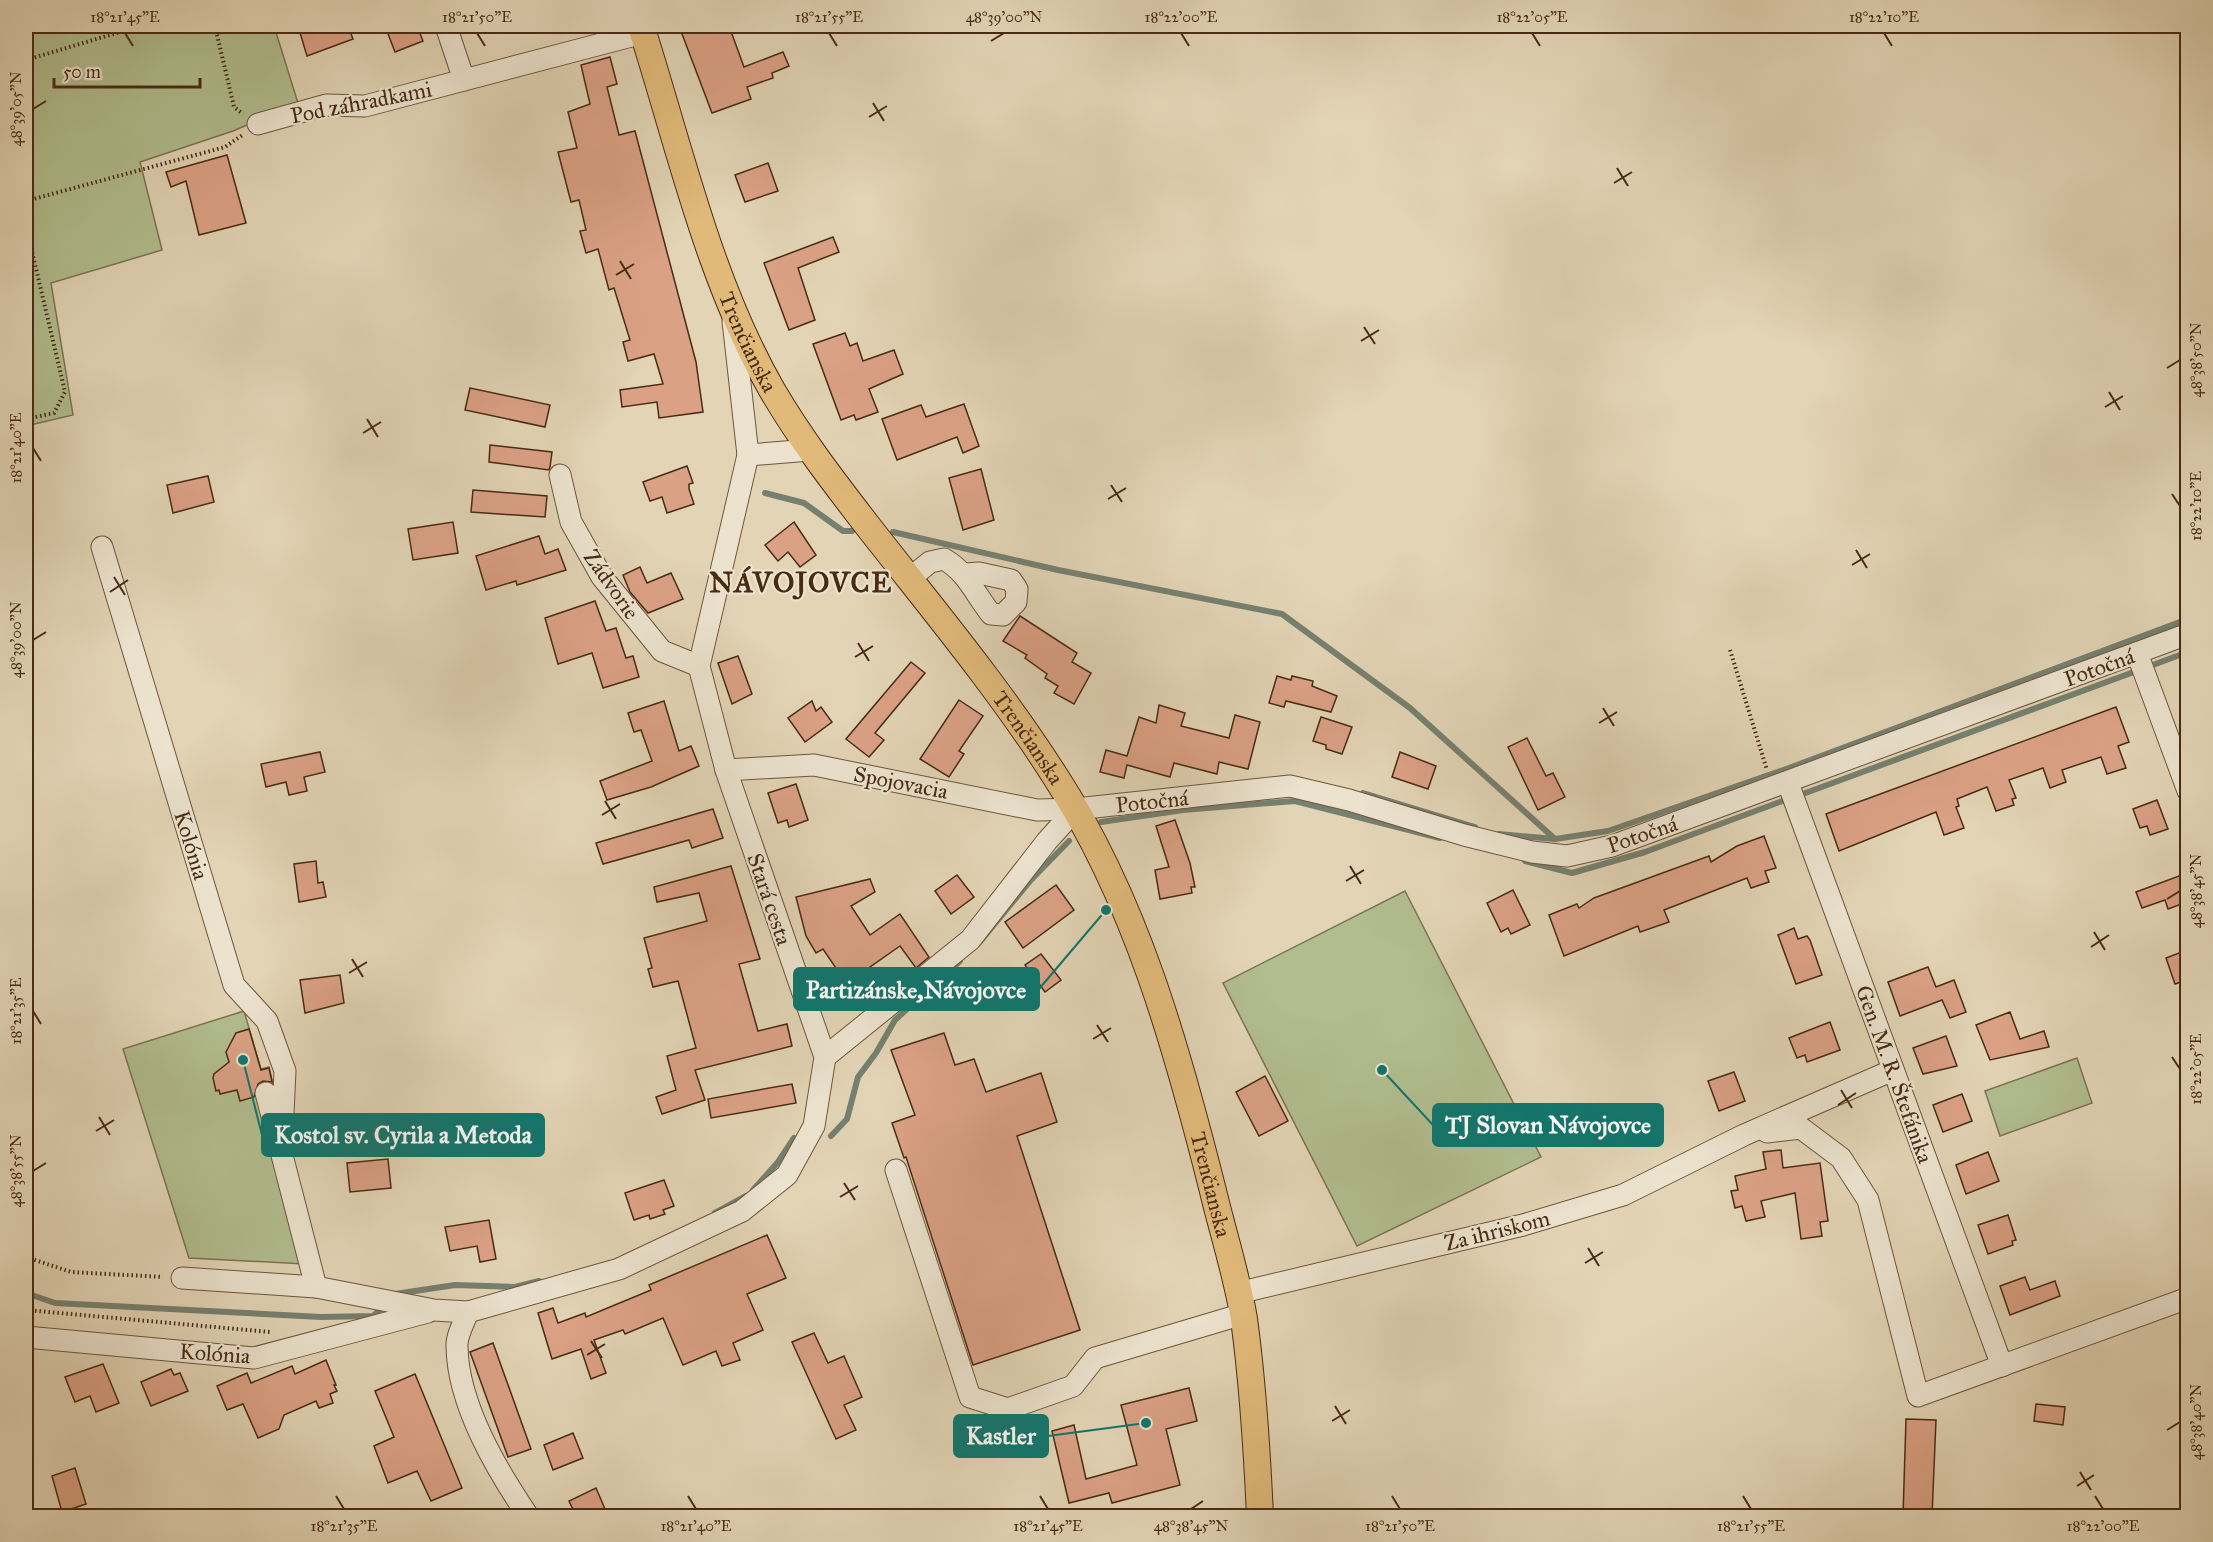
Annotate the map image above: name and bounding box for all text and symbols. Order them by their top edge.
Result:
text: 18°21'45"E [90,8,160,26]
text: 18°21'50"E [442,8,512,26]
text: 18°21'55"E [795,8,863,26]
text: 48°39'00"N [966,8,1043,26]
text: 18°22'00"E [1144,8,1218,26]
text: 18°22'05"E [1496,8,1568,26]
text: 18°22'10"E [1849,8,1919,26]
scale bar [54,51,200,89]
text: 50 m [63,61,101,83]
text: 48°39'05"N [7,71,25,146]
street label: Pod záhradkami [288,76,434,129]
street label: Trenčianska [713,288,784,398]
text: 48°38'50"N [2187,322,2205,397]
text: 18°21'40"E [7,412,25,484]
text: 18°22'10"E [2187,471,2205,541]
street label: Zádvorie [578,544,645,624]
district label: NÁVOJOVCE [709,565,893,600]
text: 48°39'00"N [7,601,25,678]
street label: Potočná [2060,642,2139,693]
street label: Trenčianska [987,686,1070,790]
street label: Spojovacia [851,760,951,805]
street label: Potočná [1114,784,1190,819]
street label: Kolónia [168,807,215,884]
street label: Potočná [1603,810,1682,859]
street label: Stará cesta [741,850,798,949]
text: 48°38'45"N [2187,853,2205,928]
callout: Partizánske,Návojovce [794,968,1039,1010]
text: Partizánske,Návojovce [806,975,1026,1005]
text: 18°21'35"E [7,977,25,1045]
street label: Gen. M. R. Štefánika [1850,981,1940,1168]
text: 18°22'05"E [2187,1033,2205,1105]
callout: TJ Slovan Návojovce [1433,1104,1663,1146]
text: TJ Slovan Návojovce [1444,1110,1651,1140]
callout: Kostol sv. Cyrila a Metoda [262,1114,544,1156]
text: Kostol sv. Cyrila a Metoda [274,1120,533,1150]
street label: Trenčianska [1184,1129,1238,1241]
text: 48°38'55"N [7,1134,25,1208]
street label: Za ihriskom [1441,1204,1553,1257]
street label: Kolónia [179,1338,252,1369]
text: 48°38'40"N [2187,1384,2205,1460]
callout: Kastler [954,1415,1048,1457]
text: Kastler [966,1421,1037,1451]
text: 18°21'35"E [310,1517,378,1535]
text: 18°21'40"E [660,1517,732,1535]
text: 18°21'45"E [1013,1517,1083,1535]
text: 48°38'45"N [1154,1517,1229,1535]
text: 18°21'50"E [1365,1517,1435,1535]
text: 18°21'55"E [1717,1517,1785,1535]
text: 18°22'00"E [2066,1517,2140,1535]

